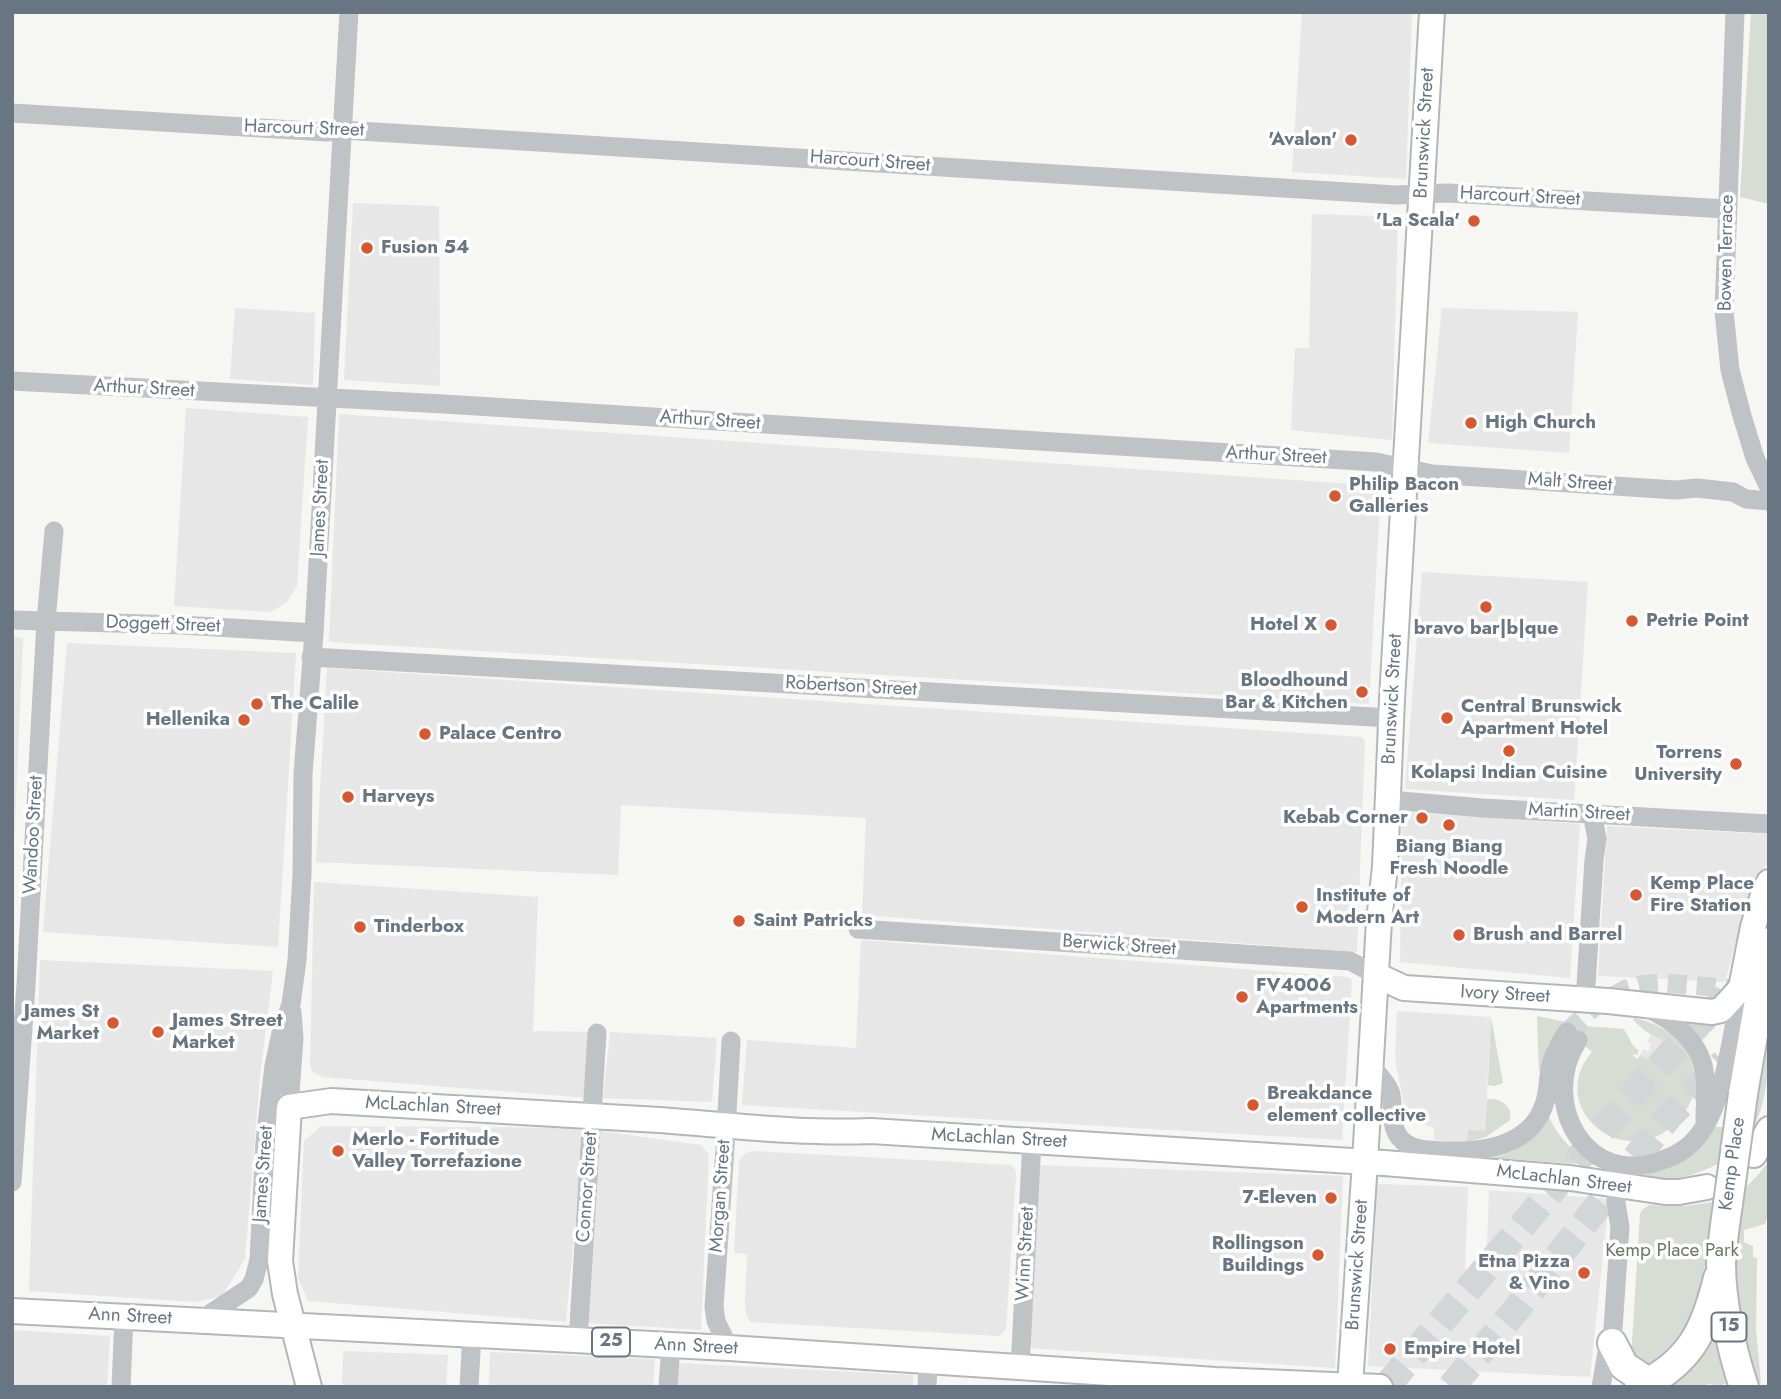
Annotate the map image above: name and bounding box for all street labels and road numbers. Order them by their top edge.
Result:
street label: Brunswick Street [1410,67,1440,199]
street label: Harcourt Street [243,116,365,142]
street label: Harcourt Street [809,146,931,178]
street label: Harcourt Street [1459,182,1581,212]
street label: Bowen Terrace [1715,195,1739,311]
street label: Arthur Street [93,375,195,403]
street label: Arthur Street [659,406,761,436]
street label: Arthur Street [1225,442,1327,470]
street label: James Street [307,459,335,557]
street label: Malt Street [1527,469,1613,497]
street label: Doggett Street [105,612,221,638]
street label: Brunswick Street [1378,633,1408,765]
street label: Robertson Street [785,672,917,702]
street label: Wandoo Street [20,775,48,895]
street label: Martin Street [1528,799,1630,827]
street label: Berwick Street [1061,931,1177,961]
street label: Ivory Street [1460,981,1550,1009]
street label: McLachlan Street [365,1092,501,1122]
street label: Kemp Place [1715,1116,1751,1212]
street label: McLachlan Street [931,1124,1067,1154]
street label: James Street [249,1125,279,1223]
street label: Connor Street [573,1131,603,1243]
street label: Morgan Street [706,1139,736,1253]
street label: McLachlan Street [1495,1160,1633,1200]
street label: Brunswick Street [1342,1199,1374,1331]
street label: Winn Street [1012,1206,1040,1302]
street label: Ann Street [88,1303,172,1331]
road number: 15 [1712,1312,1746,1342]
road number: 25 [592,1328,630,1357]
street label: Ann Street [654,1333,738,1361]

